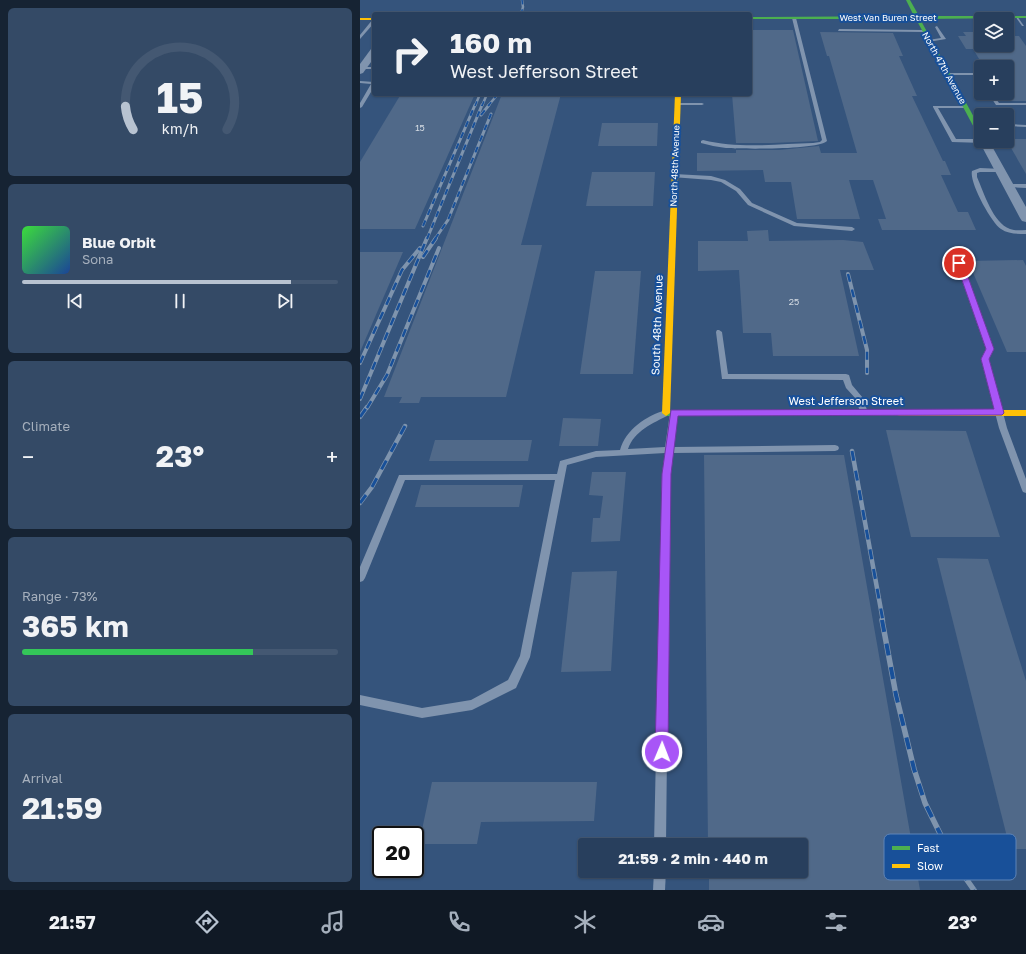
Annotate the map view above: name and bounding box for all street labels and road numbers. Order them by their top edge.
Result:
street label: West Van Buren Street [839,12,937,23]
street label: North 47th Avenue [920,30,969,106]
street label: North 48th Avenue [668,125,681,207]
street label: South 48th Avenue [648,275,665,375]
street label: West Jefferson Street [788,394,904,407]

